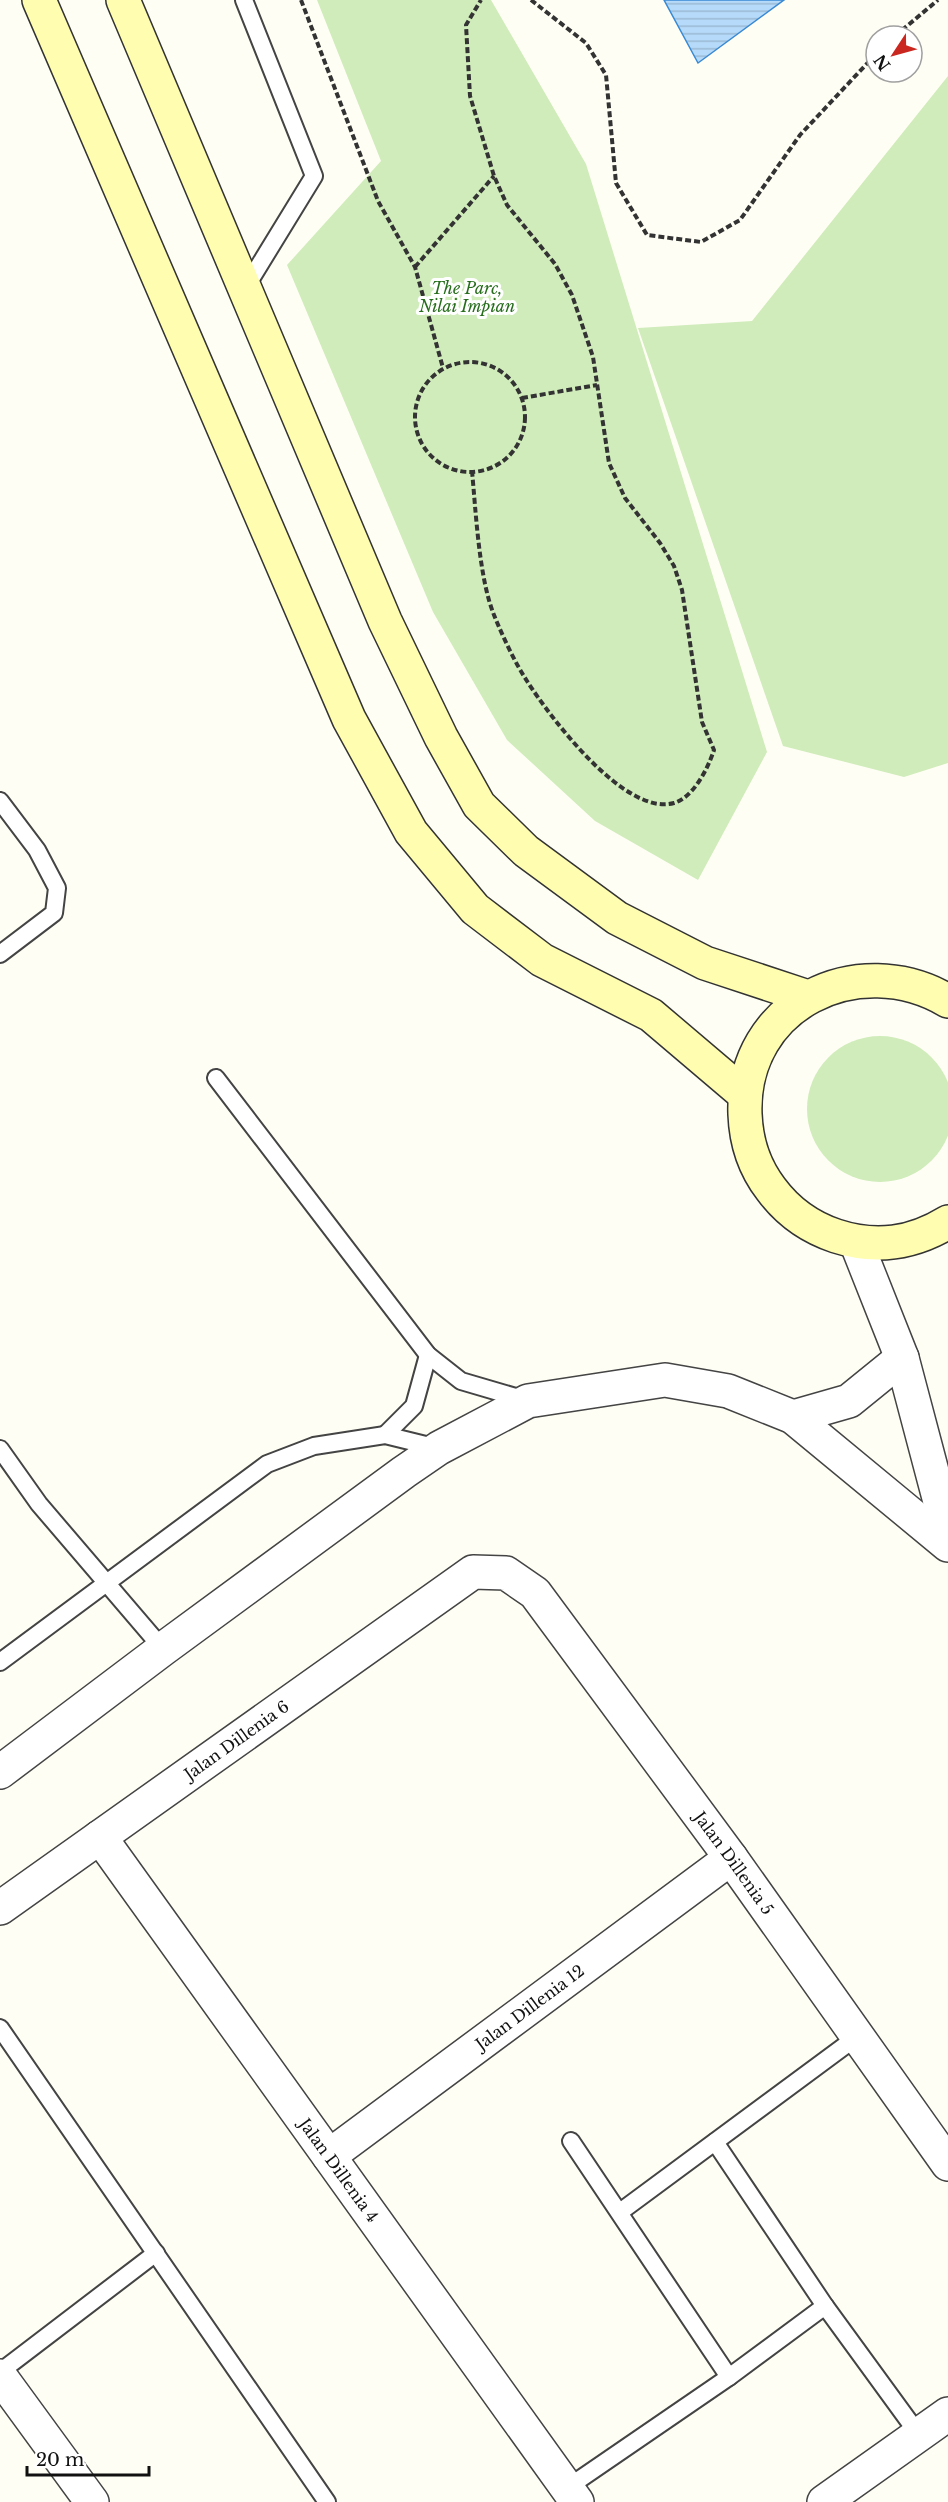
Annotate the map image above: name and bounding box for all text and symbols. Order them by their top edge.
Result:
north arrow [864,24,924,84]
text: N [869,51,894,75]
park label: The Parc, Nilai Impian [418,278,515,316]
street label: Jalan Dillenia 6 [179,1696,293,1785]
street label: Jalan Dillenia 5 [689,1806,778,1919]
street label: Jalan Dillenia 12 [470,1960,588,2055]
street label: Jalan Dillenia 4 [294,2113,383,2226]
scale bar [27,2439,148,2477]
text: 20 m [36,2449,84,2471]

